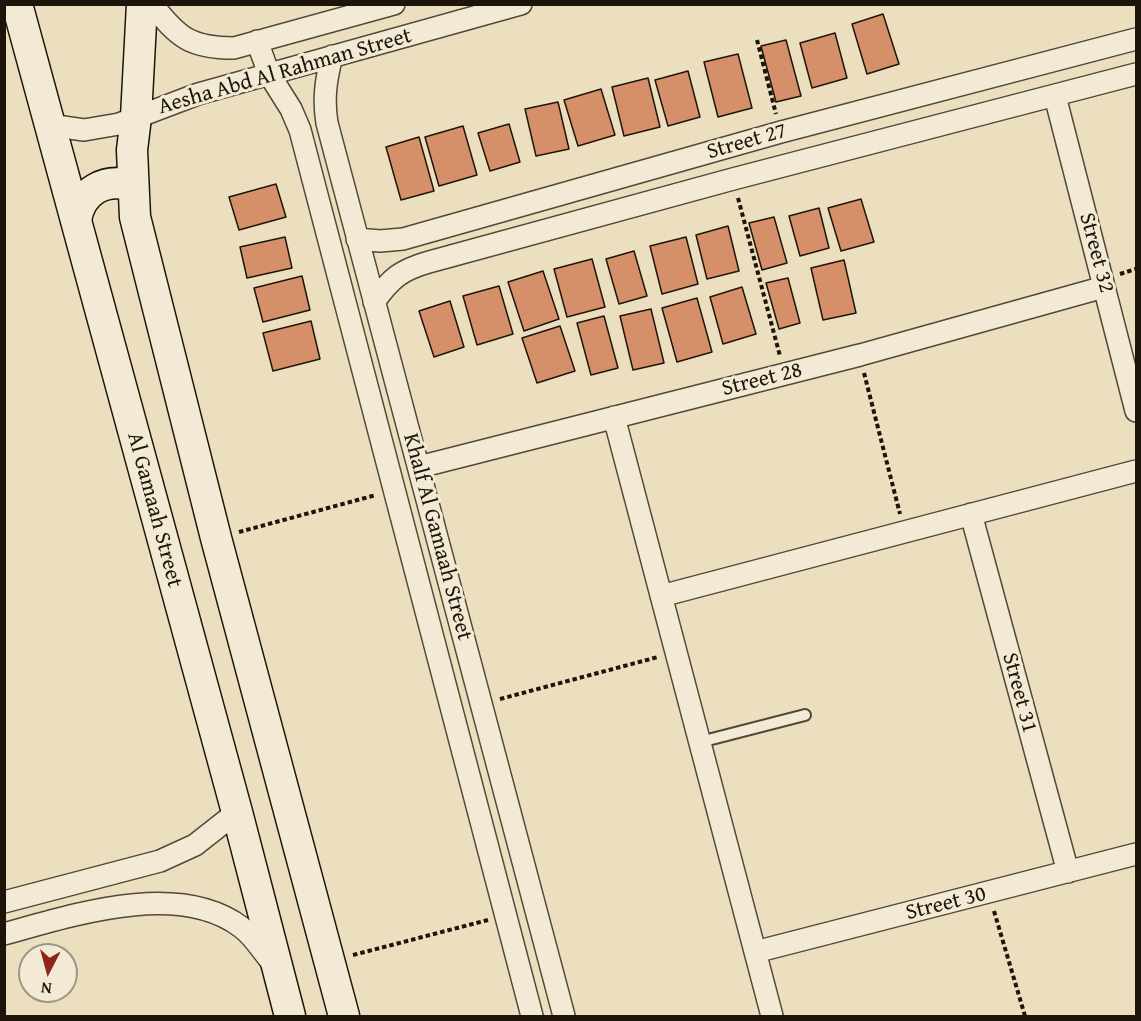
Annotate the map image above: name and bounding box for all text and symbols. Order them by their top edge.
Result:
street label: Aesha Abd Al Rahman Street [155,23,415,121]
street label: Street 27 [704,118,790,166]
street label: Street 32 [1073,210,1119,296]
street label: Street 28 [719,357,805,403]
street label: Al Gamaah Street [121,430,187,590]
street label: Khalf Al Gamaah Street [397,431,477,643]
street label: Street 31 [996,650,1042,736]
street label: Street 30 [903,881,989,927]
north arrow [18,943,78,1003]
text: N [40,976,53,1001]

